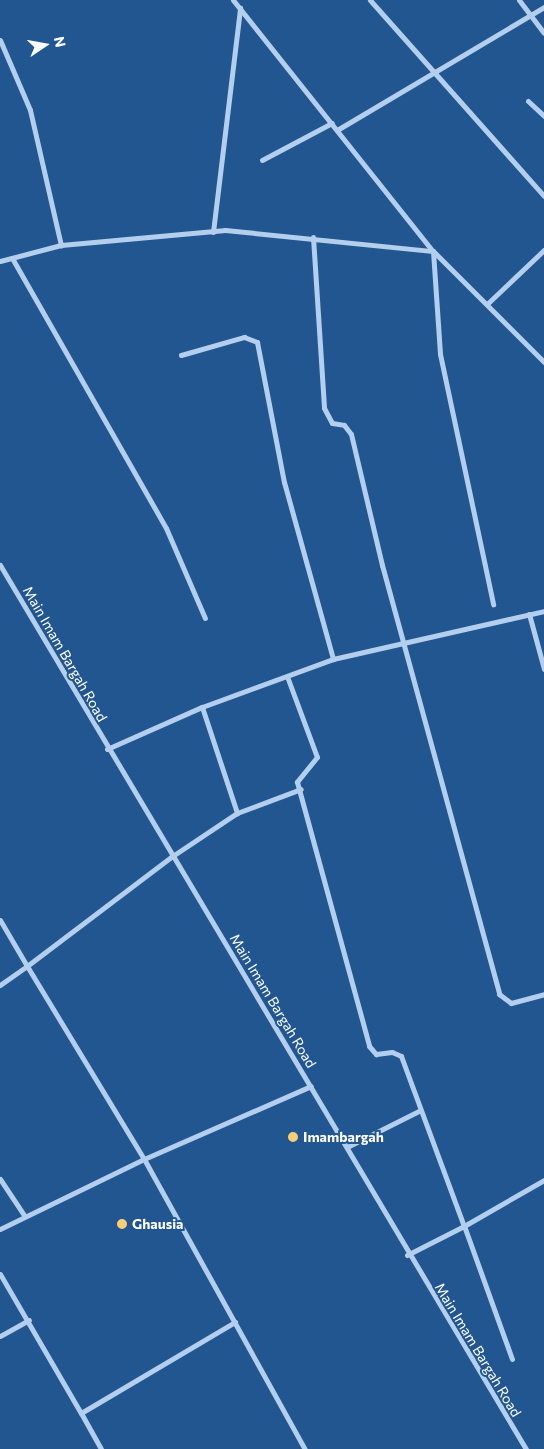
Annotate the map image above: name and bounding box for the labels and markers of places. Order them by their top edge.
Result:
place label: Imambargah [303,1129,384,1145]
marker: Imambargah [287,1131,299,1143]
place label: Ghausia [132,1216,183,1232]
marker: Ghausia [116,1218,128,1230]

